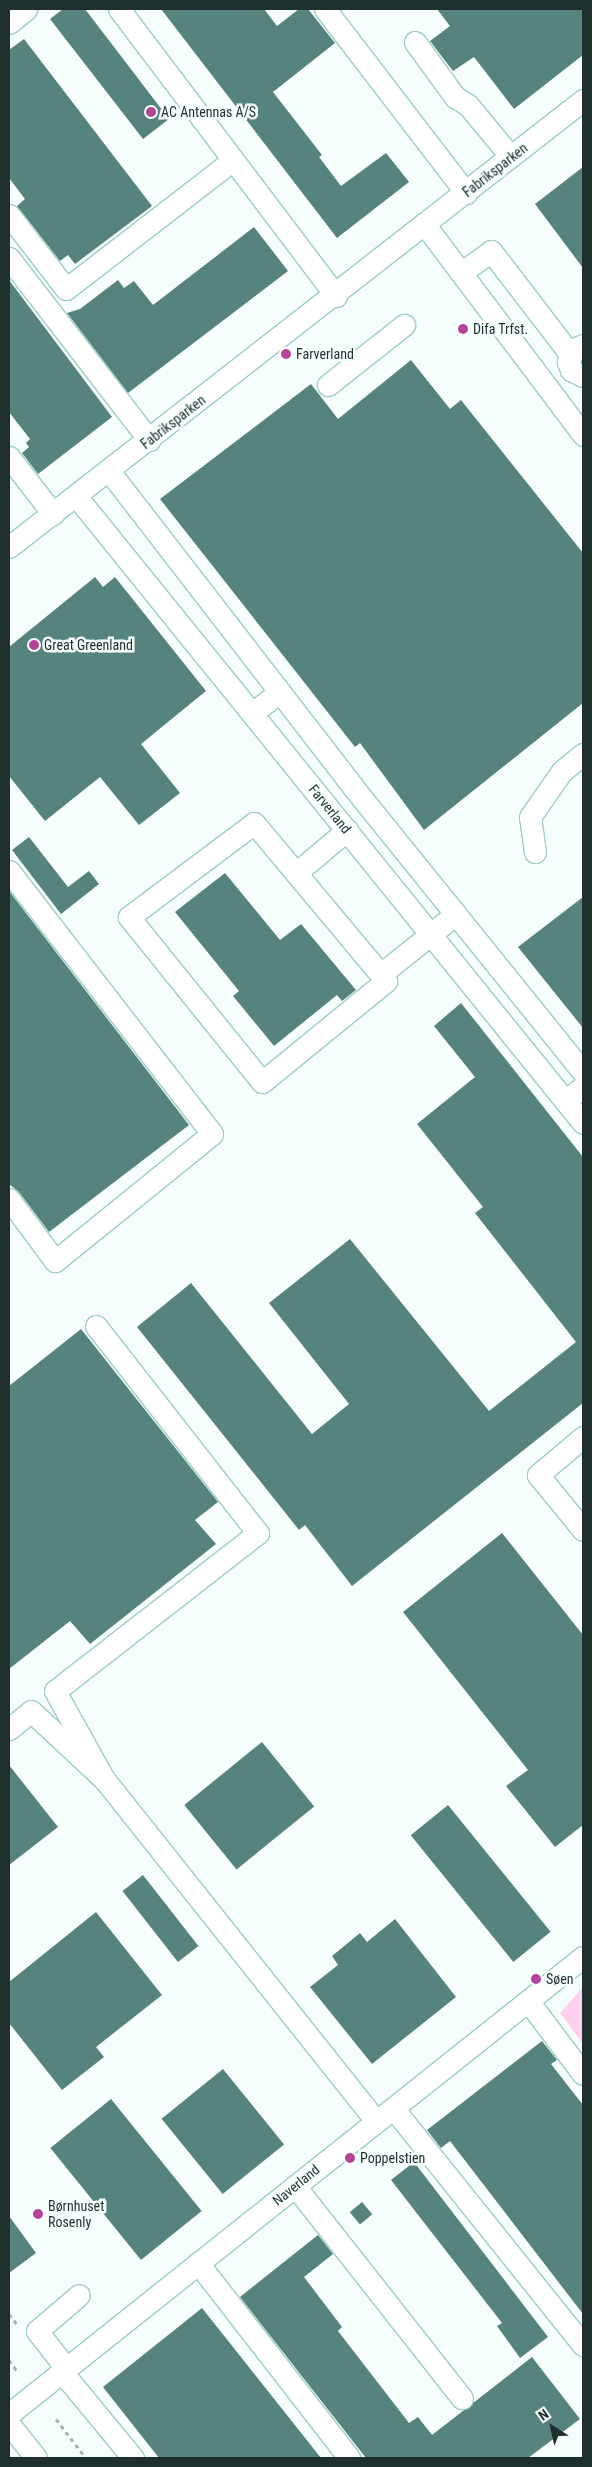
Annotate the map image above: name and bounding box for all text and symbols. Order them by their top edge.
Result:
place label: AC Antennas A/S [161,104,256,120]
marker: AC Antennas A/S [145,106,157,118]
street label: Fabriksparken [459,139,531,201]
place label: Difa Trfst. [473,321,528,337]
marker: Difa Trfst. [457,323,469,335]
place label: Farverland [296,346,354,362]
marker: Farverland [280,348,292,360]
street label: Fabriksparken [137,391,209,453]
place label: Great Greenland [44,637,133,653]
marker: Great Greenland [28,639,40,651]
street label: Farverland [305,781,355,837]
place label: Søen [546,1971,574,1987]
marker: Søen [530,1973,542,1985]
place label: Poppelstien [360,2150,425,2166]
marker: Poppelstien [344,2152,356,2164]
street label: Naverland [269,2161,323,2209]
place label: Børnhuset Rosenly [48,2198,104,2230]
marker: Børnhuset Rosenly [32,2208,44,2220]
north arrow [527,2402,577,2452]
text: N [535,2406,551,2424]

